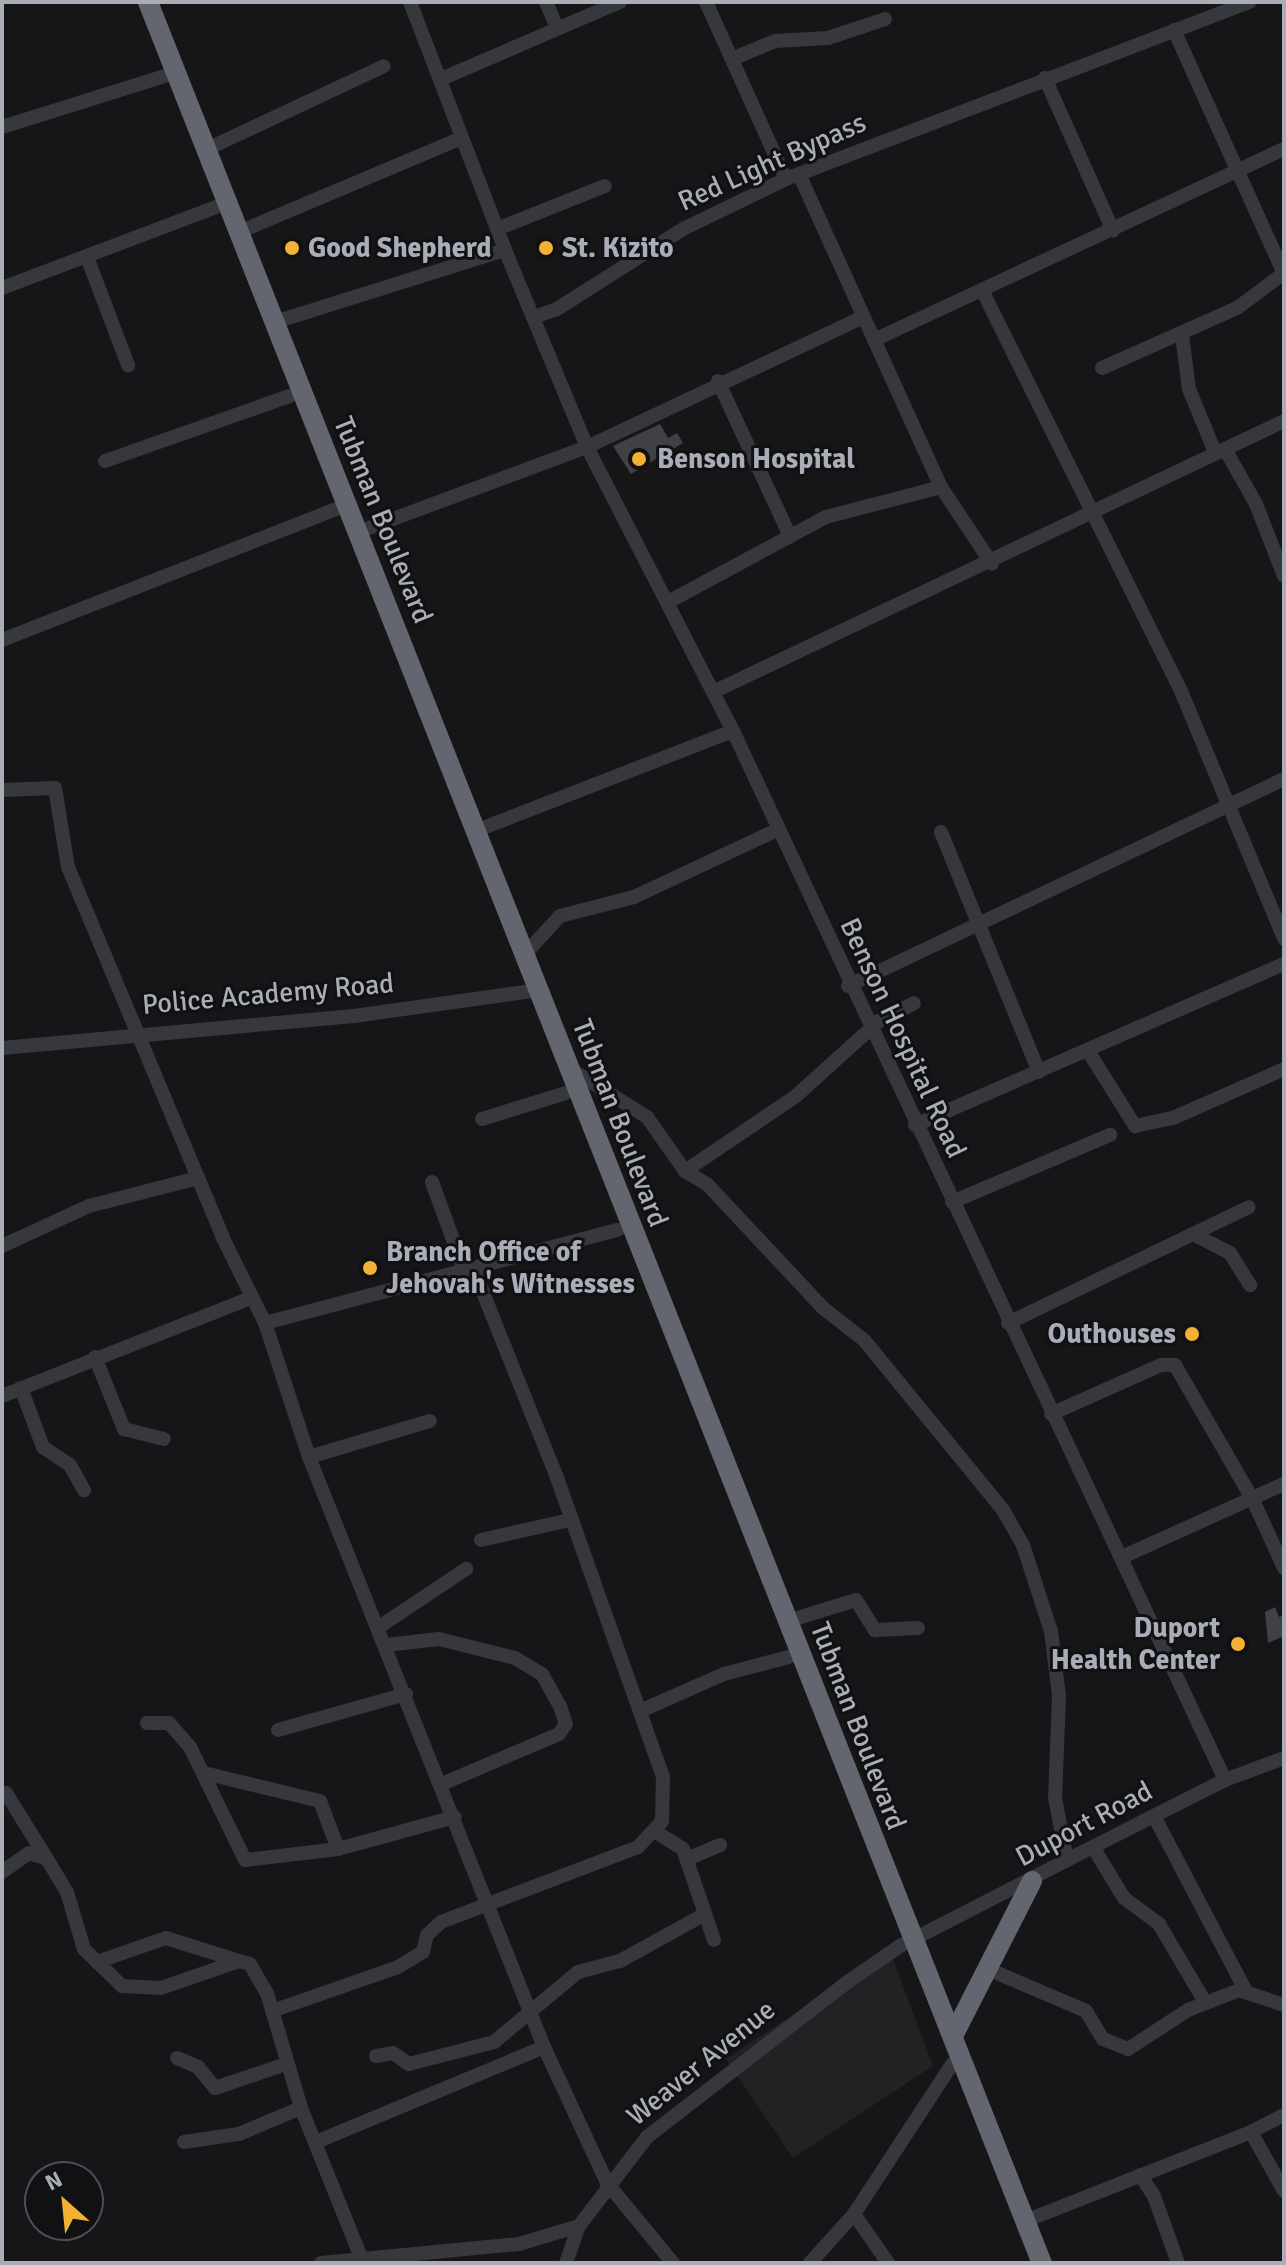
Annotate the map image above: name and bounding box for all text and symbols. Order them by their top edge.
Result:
street label: Red Light Bypass [673,106,871,218]
place label: Good Shepherd [308,231,492,265]
place label: St. Kizito [562,231,674,265]
marker: Good Shepherd [283,239,301,257]
marker: St. Kizito [537,239,555,257]
street label: Tubman Boulevard [326,412,440,628]
place label: Benson Hospital [657,442,855,476]
marker: Benson Hospital [628,448,650,470]
street label: Benson Hospital Road [833,913,973,1163]
street label: Police Academy Road [141,966,395,1022]
street label: Tubman Boulevard [565,1014,675,1232]
place label: Branch Office of Jehovah's Witnesses [386,1235,635,1301]
marker: Branch Office of Jehovah's Witnesses [361,1259,379,1277]
place label: Outhouses [1048,1317,1176,1351]
marker: Outhouses [1183,1325,1201,1343]
place label: Duport Health Center [1051,1611,1220,1677]
street label: Tubman Boulevard [803,1617,913,1835]
marker: Duport Health Center [1227,1633,1249,1655]
street label: Duport Road [1010,1774,1158,1874]
street label: Weaver Avenue [620,1993,782,2133]
north arrow [24,2161,104,2241]
text: N [41,2165,67,2196]

